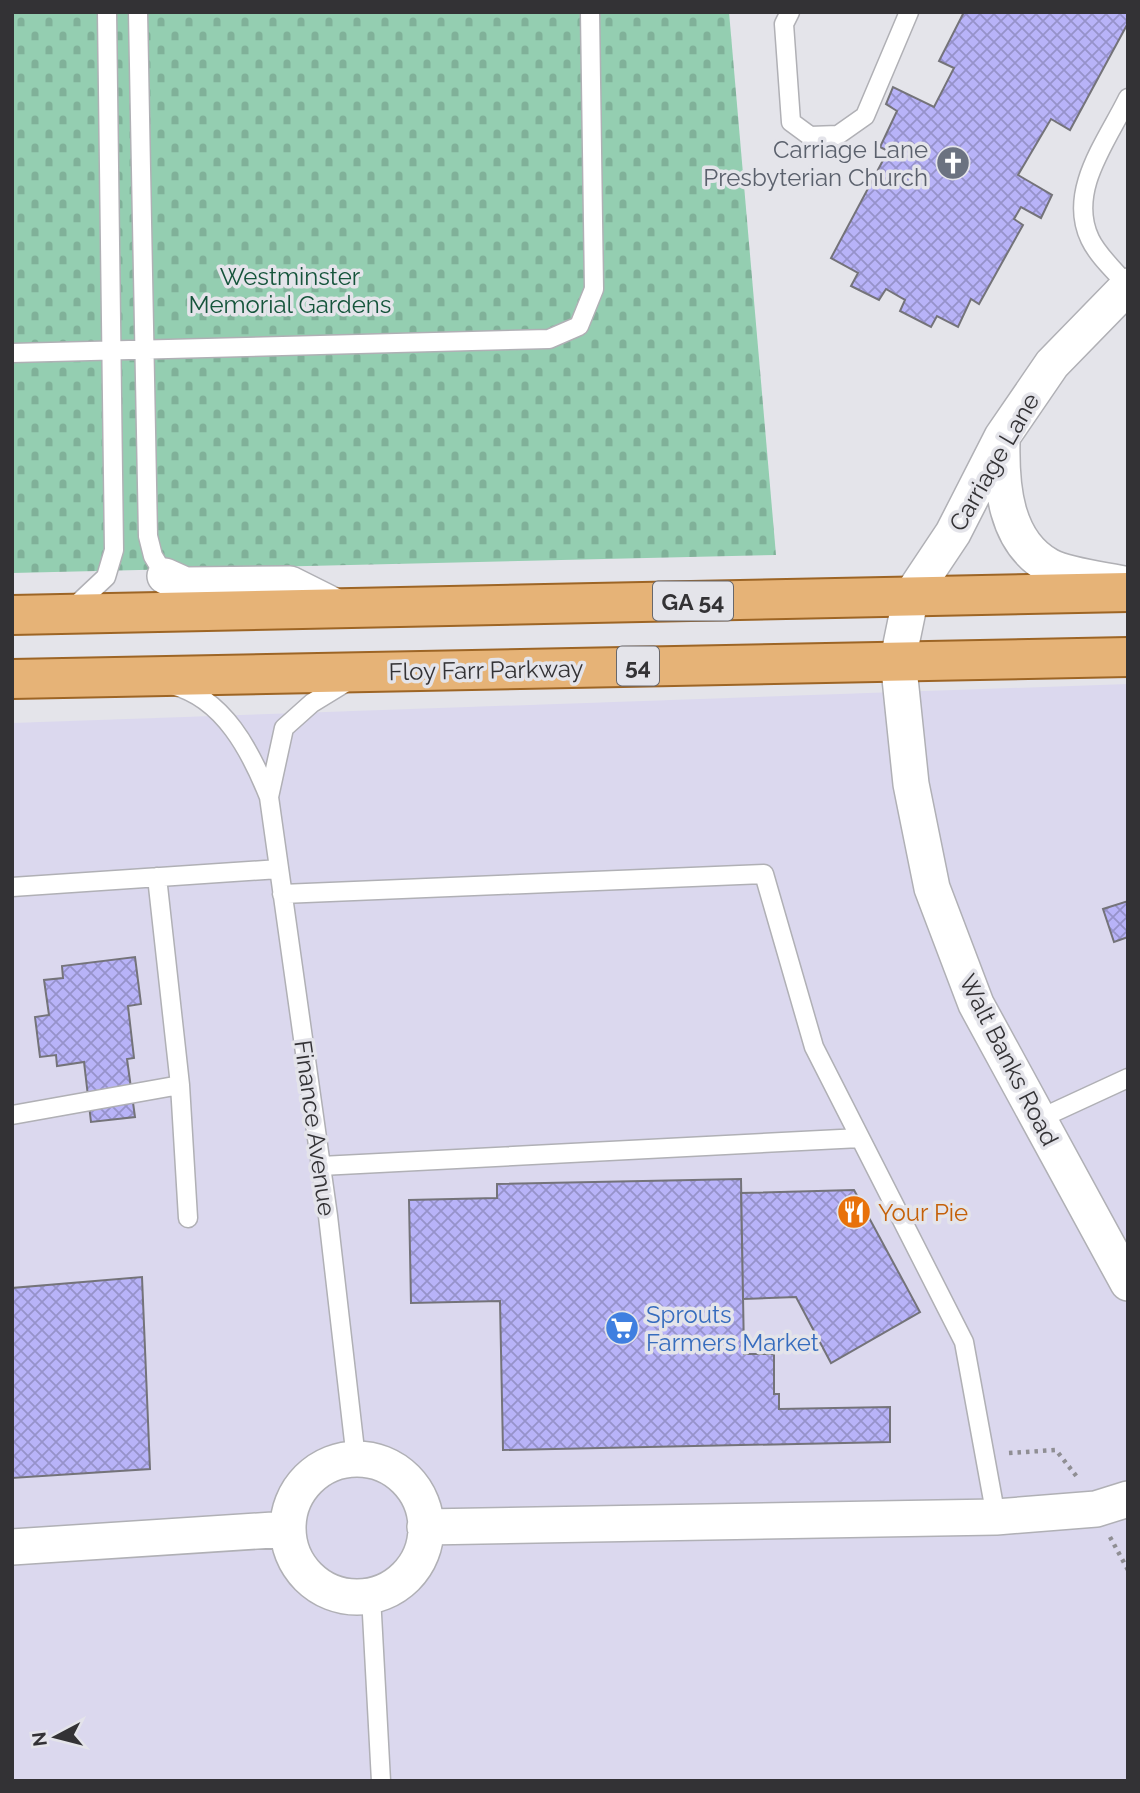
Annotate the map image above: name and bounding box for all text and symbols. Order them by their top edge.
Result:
place label: Carriage Lane Presbyterian Church [703,135,928,192]
church icon: Carriage Lane Presbyterian Church [934,144,972,182]
park label: Westminster Memorial Gardens [189,262,391,319]
street label: Carriage Lane [943,388,1045,536]
road number: GA 54 [653,582,733,621]
road number: 54 [617,646,659,686]
street label: Floy Farr Parkway [388,654,584,686]
street label: Walt Banks Road [953,969,1065,1151]
street label: Finance Avenue [288,1038,342,1218]
restaurant icon: Your Pie [835,1193,873,1231]
place label: Your Pie [878,1198,968,1227]
place label: Sprouts Farmers Market [646,1300,819,1357]
supermarket icon: Sprouts Farmers Market [603,1309,641,1347]
north arrow [21,1702,91,1772]
text: N [27,1731,51,1748]

